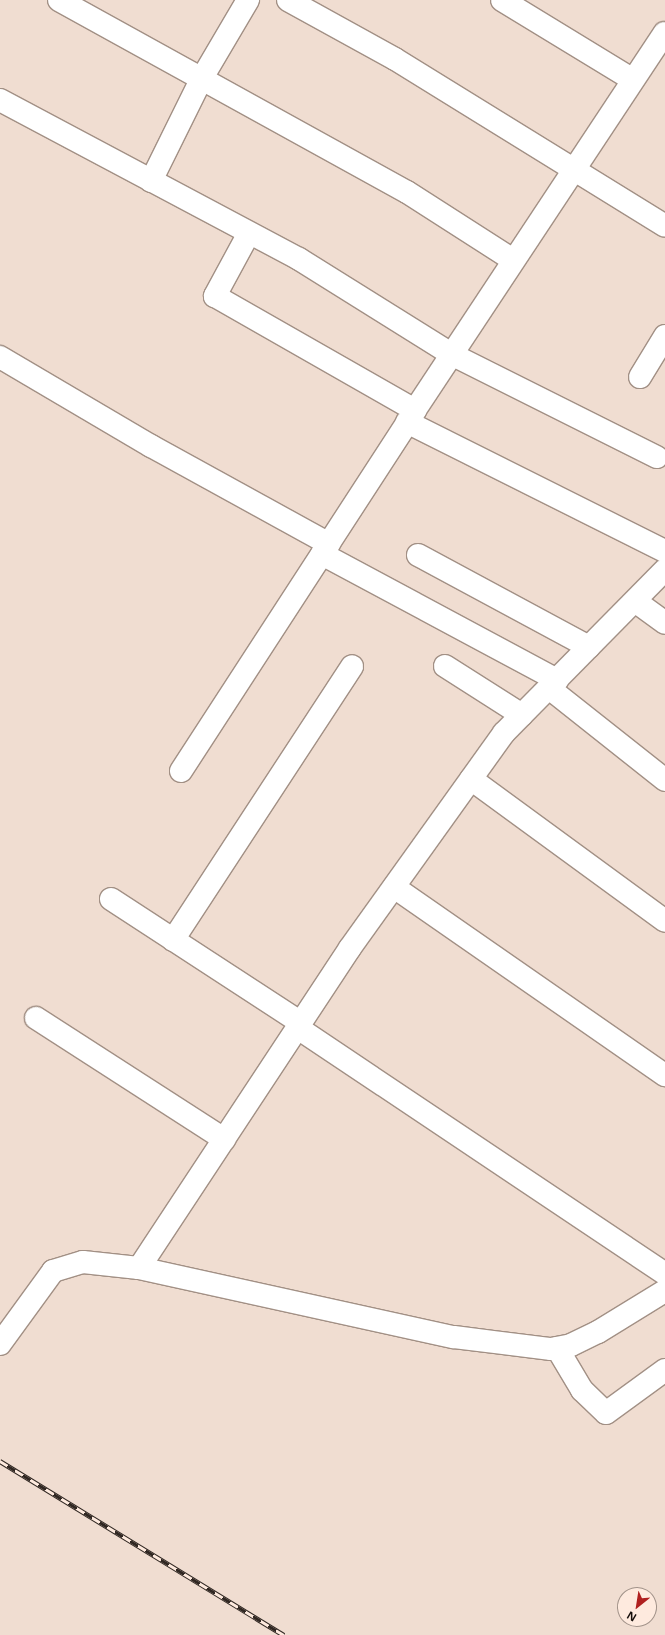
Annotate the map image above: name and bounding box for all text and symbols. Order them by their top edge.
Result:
north arrow [617,1587,657,1627]
text: N [624,1608,639,1626]

